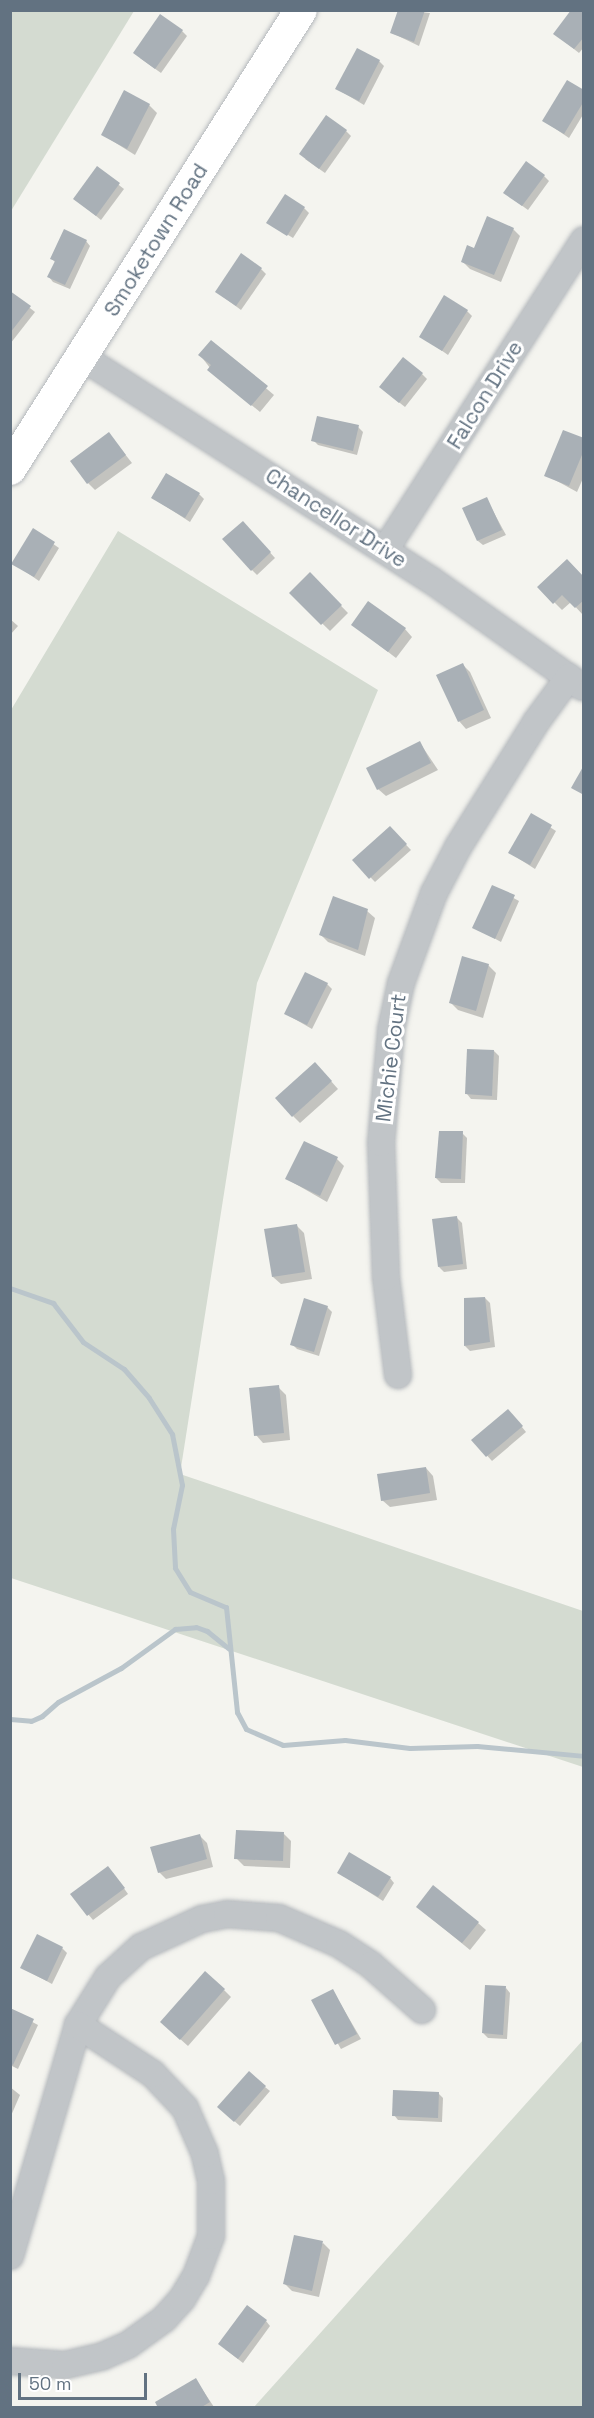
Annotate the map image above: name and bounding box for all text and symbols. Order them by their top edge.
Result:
street label: Smoketown Road [99,159,213,321]
street label: Falcon Drive [442,336,528,454]
street label: Chancellor Drive [261,463,411,573]
street label: Michie Court [371,993,411,1123]
scale bar [21,2361,150,2399]
text: 50 m [29,2372,71,2395]

